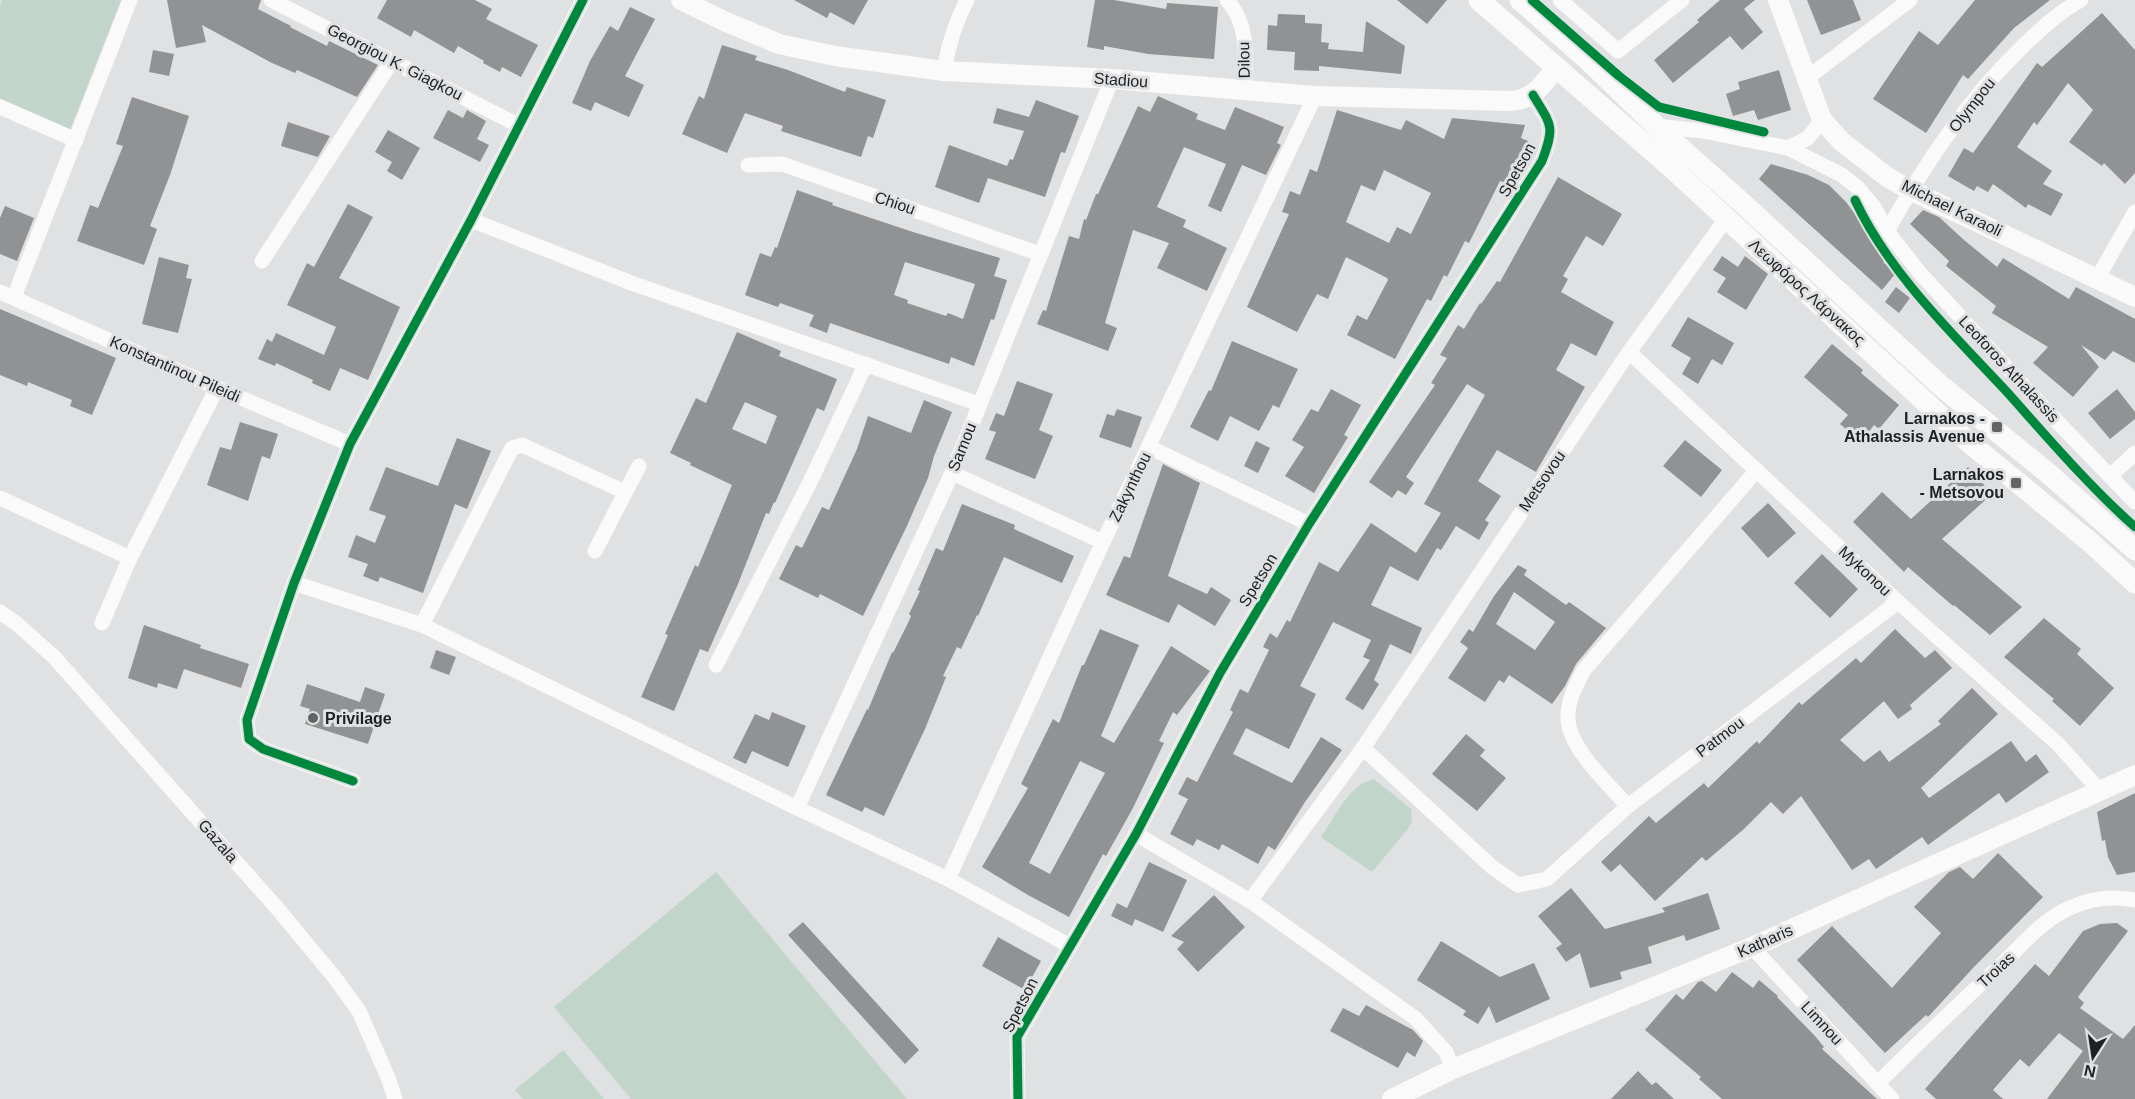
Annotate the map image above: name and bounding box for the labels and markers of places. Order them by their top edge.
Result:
place label: Larnakos - Athalassis Avenue [1844,410,1985,445]
marker: Larnakos - Athalassis Avenue [1990,420,2004,434]
place label: Larnakos - Metsovou [1920,466,2004,501]
marker: Larnakos - Metsovou [2009,476,2023,490]
place label: Privilage [325,710,392,727]
marker: Privilage [306,711,320,725]

